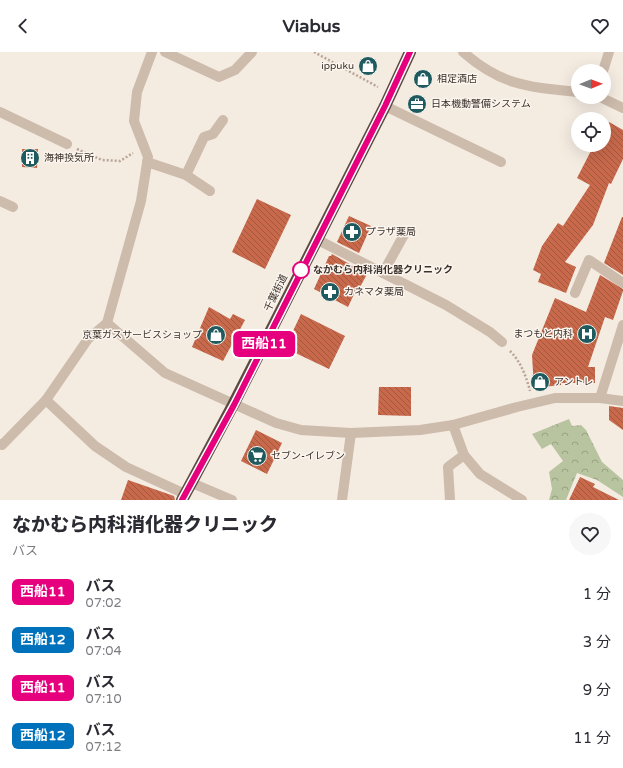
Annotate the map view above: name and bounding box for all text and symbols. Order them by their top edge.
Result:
icon: back [12,15,34,37]
text: Viabus [283,15,340,37]
icon: heart [589,15,611,37]
shop icon: ippuku [357,55,379,77]
place label: ippuku [321,60,354,72]
north arrow [571,64,611,104]
map controls [571,64,611,152]
shop icon: 相定酒店 [412,68,434,90]
place label: 相定酒店 [437,73,477,85]
office icon: 日本機動警備システム [406,93,428,115]
place label: 日本機動警備システム [431,98,531,110]
button: locate [571,112,611,152]
building icon: 海神換気所 [19,147,41,169]
place label: 海神換気所 [44,152,94,164]
pharmacy icon: プラザ薬局 [341,221,363,243]
place label: プラザ薬局 [366,226,416,238]
marker: なかむら内科消化器クリニック [292,261,310,279]
place label: なかむら内科消化器クリニック [313,264,453,276]
street label: 千葉街道 [262,272,290,314]
pharmacy icon: カネマタ薬局 [319,281,341,303]
place label: カネマタ薬局 [344,286,404,298]
hospital icon: まつもと内科 [576,323,598,345]
shop icon: 京葉ガスサービスショップ [205,324,227,346]
place label: まつもと内科 [513,328,573,340]
place label: 京葉ガスサービスショップ [82,329,202,341]
line badge: 西船11 [236,331,292,357]
text: 西船11 [241,335,287,352]
shop icon: アントレ [529,371,551,393]
place label: アントレ [554,376,594,388]
supermarket icon: セブン-イレブン [246,445,268,467]
place label: セブン-イレブン [271,450,345,462]
button: heart [569,513,611,555]
text: なかむら内科消化器クリニック [12,514,278,536]
text: バス [12,543,38,559]
text: バス [86,577,116,595]
text: 西船11 [20,583,66,600]
text: 1 分 [583,585,611,603]
text: 07:02 [86,595,122,611]
text: バス [86,625,116,643]
text: 西船12 [20,631,66,648]
text: 3 分 [583,633,611,651]
text: 07:04 [86,643,122,659]
text: バス [86,673,116,691]
text: 西船11 [20,679,66,696]
text: 9 分 [583,681,611,699]
text: 07:10 [86,691,122,707]
text: バス [86,721,116,739]
text: 西船12 [20,727,66,744]
text: 11 分 [573,729,611,747]
text: 07:12 [86,739,122,755]

